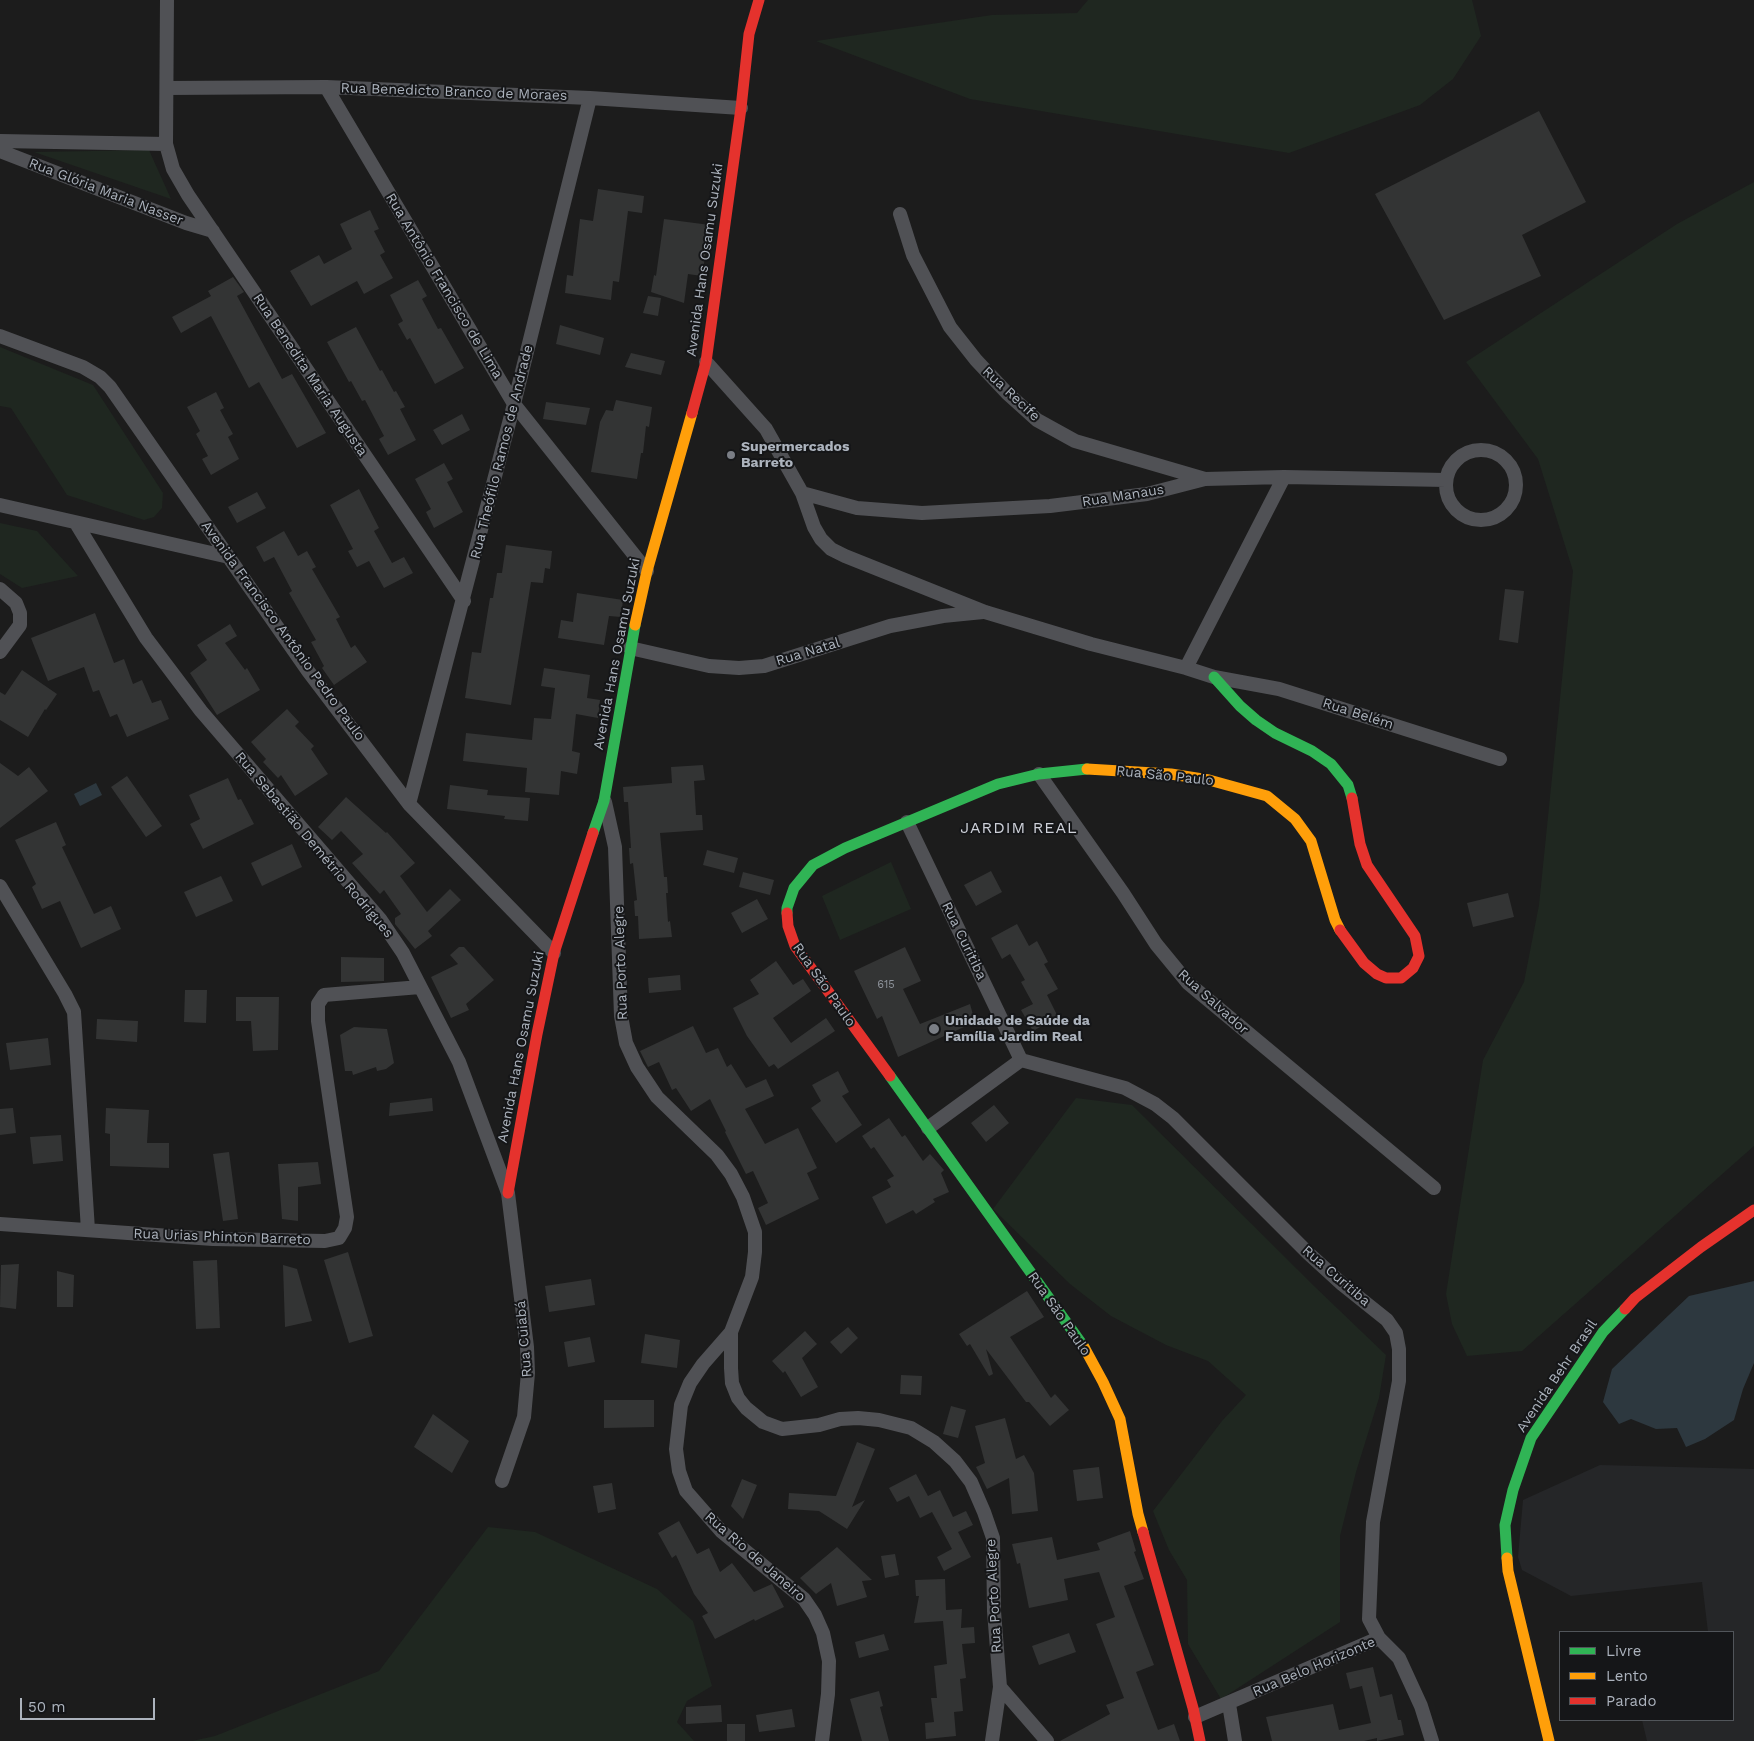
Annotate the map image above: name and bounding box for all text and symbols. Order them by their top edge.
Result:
street label: Rua Benedicto Branco de Moraes [340,80,568,104]
street label: Rua Glória Maria Nasser [26,155,186,229]
street label: Avenida Hans Osamu Suzuki [683,162,727,358]
street label: Rua Antônio Francisco de Lima [382,190,506,382]
street label: Rua Benedita Maria Augusta [249,291,371,459]
street label: Rua Theófilo Ramos de Andrade [467,343,537,561]
street label: Rua Recife [979,363,1043,425]
place label: Supermercados Barreto [741,439,849,472]
marker: Supermercados Barreto [725,449,737,461]
street label: Rua Manaus [1081,481,1165,511]
street label: Avenida Francisco Antônio Pedro Paulo [198,518,368,744]
street label: Avenida Hans Osamu Suzuki [590,557,644,751]
street label: Rua Natal [774,634,842,670]
street label: Rua Belém [1320,695,1396,733]
street label: Rua Sebastião Demétrio Rodrigues [231,749,397,941]
street label: Rua São Paulo [1115,763,1215,789]
district label: JARDIM REAL [959,818,1079,838]
street label: Rua Curitiba [938,899,990,983]
street label: Rua Porto Alegre [611,906,631,1020]
street label: Rua São Paulo [789,940,859,1030]
street label: Avenida Hans Osamu Suzuki [494,950,548,1144]
street label: Rua Salvador [1174,966,1252,1038]
house number: 615 [877,978,895,992]
place label: Unidade de Saúde da Família Jardim Real [945,1013,1090,1046]
marker: Unidade de Saúde da Família Jardim Real [927,1022,941,1036]
street label: Rua Urias Phinton Barreto [133,1226,311,1248]
street label: Rua Curitiba [1299,1242,1373,1310]
street label: Rua São Paulo [1024,1269,1094,1359]
street label: Rua Cuiabá [512,1300,536,1378]
street label: Avenida Behr Brasil [1513,1316,1601,1436]
street label: Rua Rio de Janeiro [701,1509,809,1605]
street label: Rua Porto Alegre [983,1539,1005,1653]
legend [1559,1631,1734,1721]
street label: Rua Belo Horizonte [1250,1634,1378,1700]
text: Livre [1606,1642,1641,1660]
text: Lento [1606,1667,1648,1685]
scale bar [22,1688,158,1720]
text: Parado [1606,1692,1656,1710]
text: 50 m [28,1698,65,1716]

